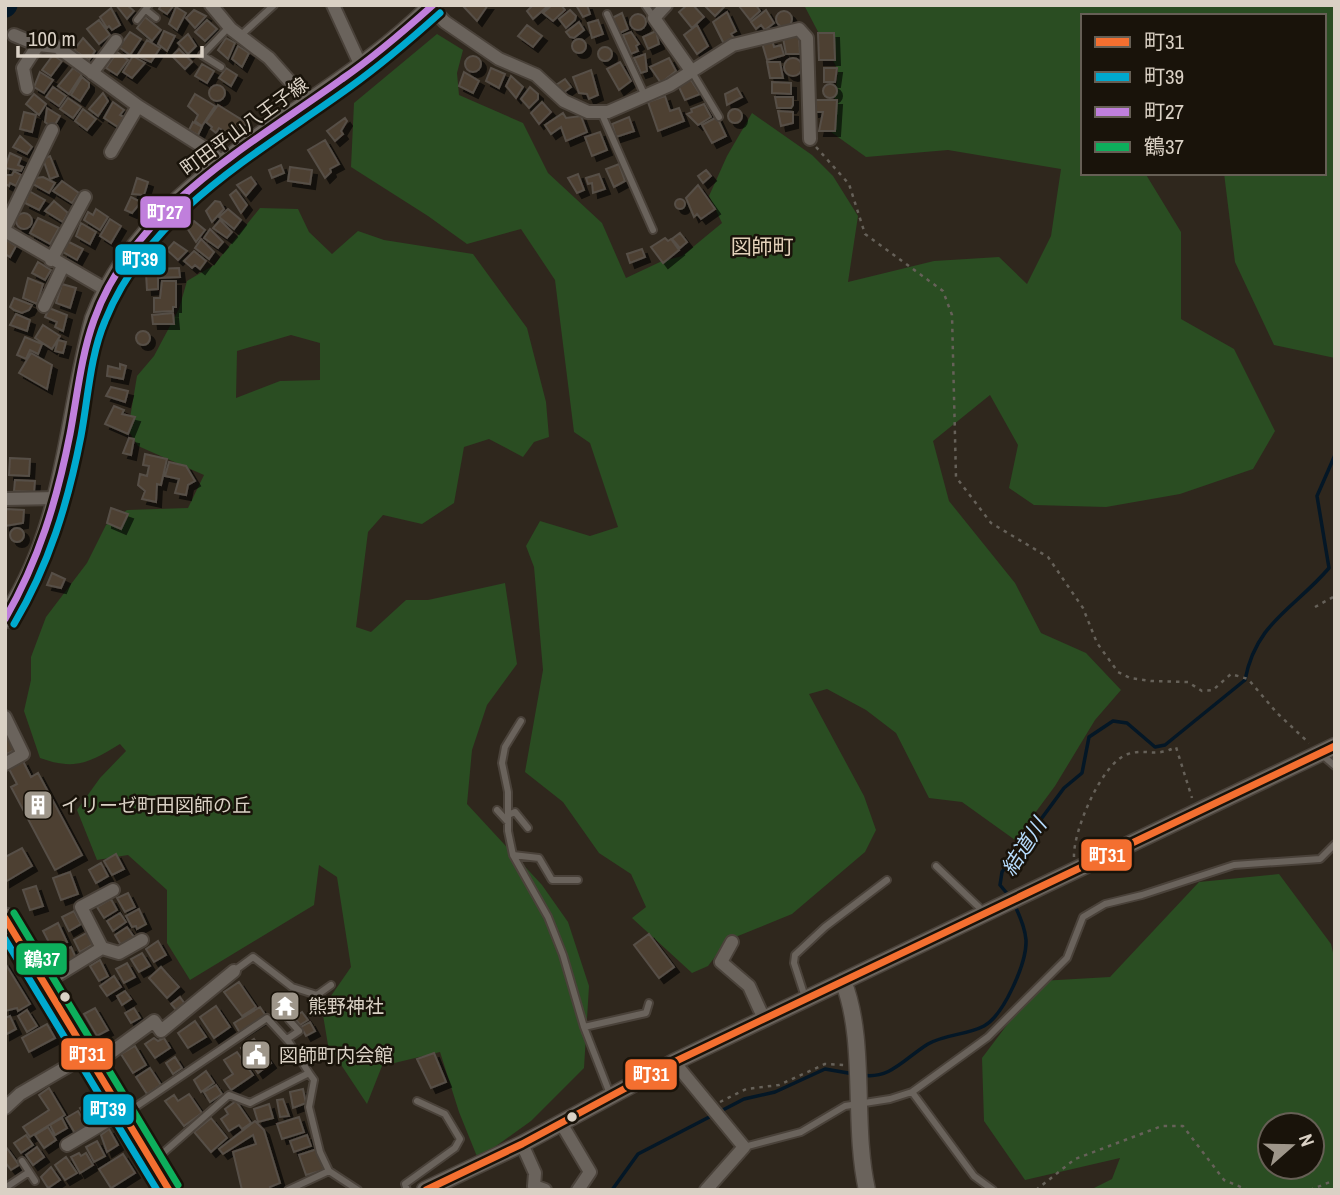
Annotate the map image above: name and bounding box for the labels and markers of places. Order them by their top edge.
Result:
building icon: イリーゼ町田図師の丘 [21,788,55,822]
place label: イリーゼ町田図師の丘 [61,792,251,818]
temple icon: 熊野神社 [268,989,302,1023]
unlabelled marker [58,990,72,1004]
place label: 熊野神社 [308,993,384,1019]
public building icon: 図師町内会館 [239,1038,273,1072]
place label: 図師町内会館 [279,1042,393,1068]
unlabelled marker [565,1110,579,1124]

